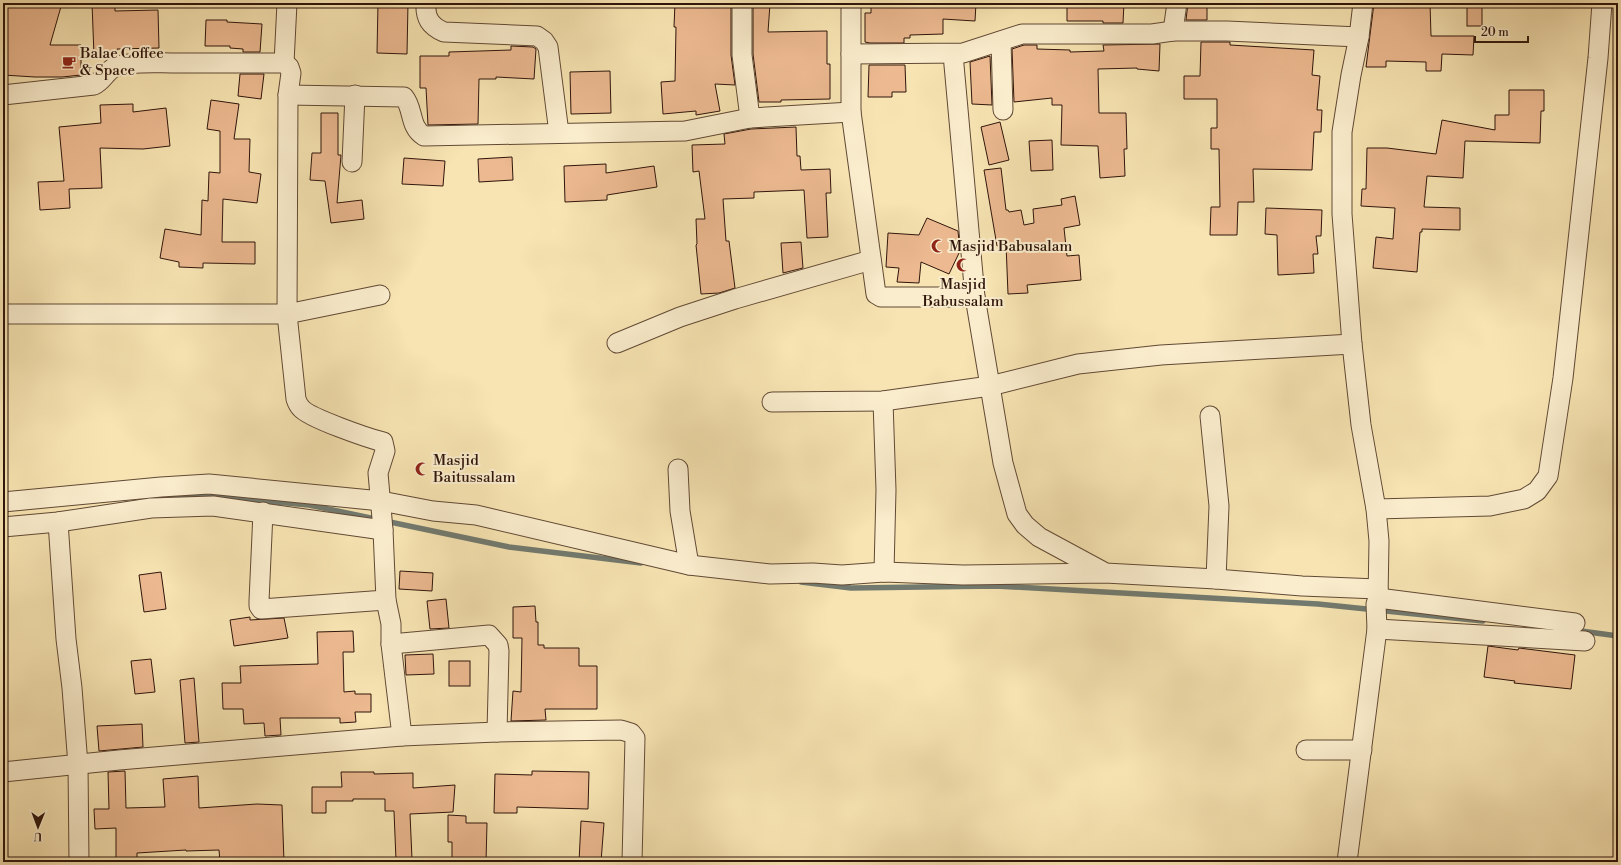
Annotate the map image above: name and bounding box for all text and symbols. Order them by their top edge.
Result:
scale bar [1475,18,1528,44]
text: 20 m [1481,25,1509,40]
place label: Balae Coffee & Space [79,44,164,80]
cafe icon: Balae Coffee & Space [61,54,77,70]
place label: Masjid Babusalam [949,237,1073,256]
mosque icon: Masjid Babusalam [930,238,946,254]
mosque icon: Masjid Babussalam [955,257,971,273]
place label: Masjid Babussalam [921,275,1004,311]
place label: Masjid Baitussalam [432,451,516,487]
mosque icon: Masjid Baitussalam [414,461,430,477]
north arrow [18,807,58,847]
text: U [33,829,42,843]

